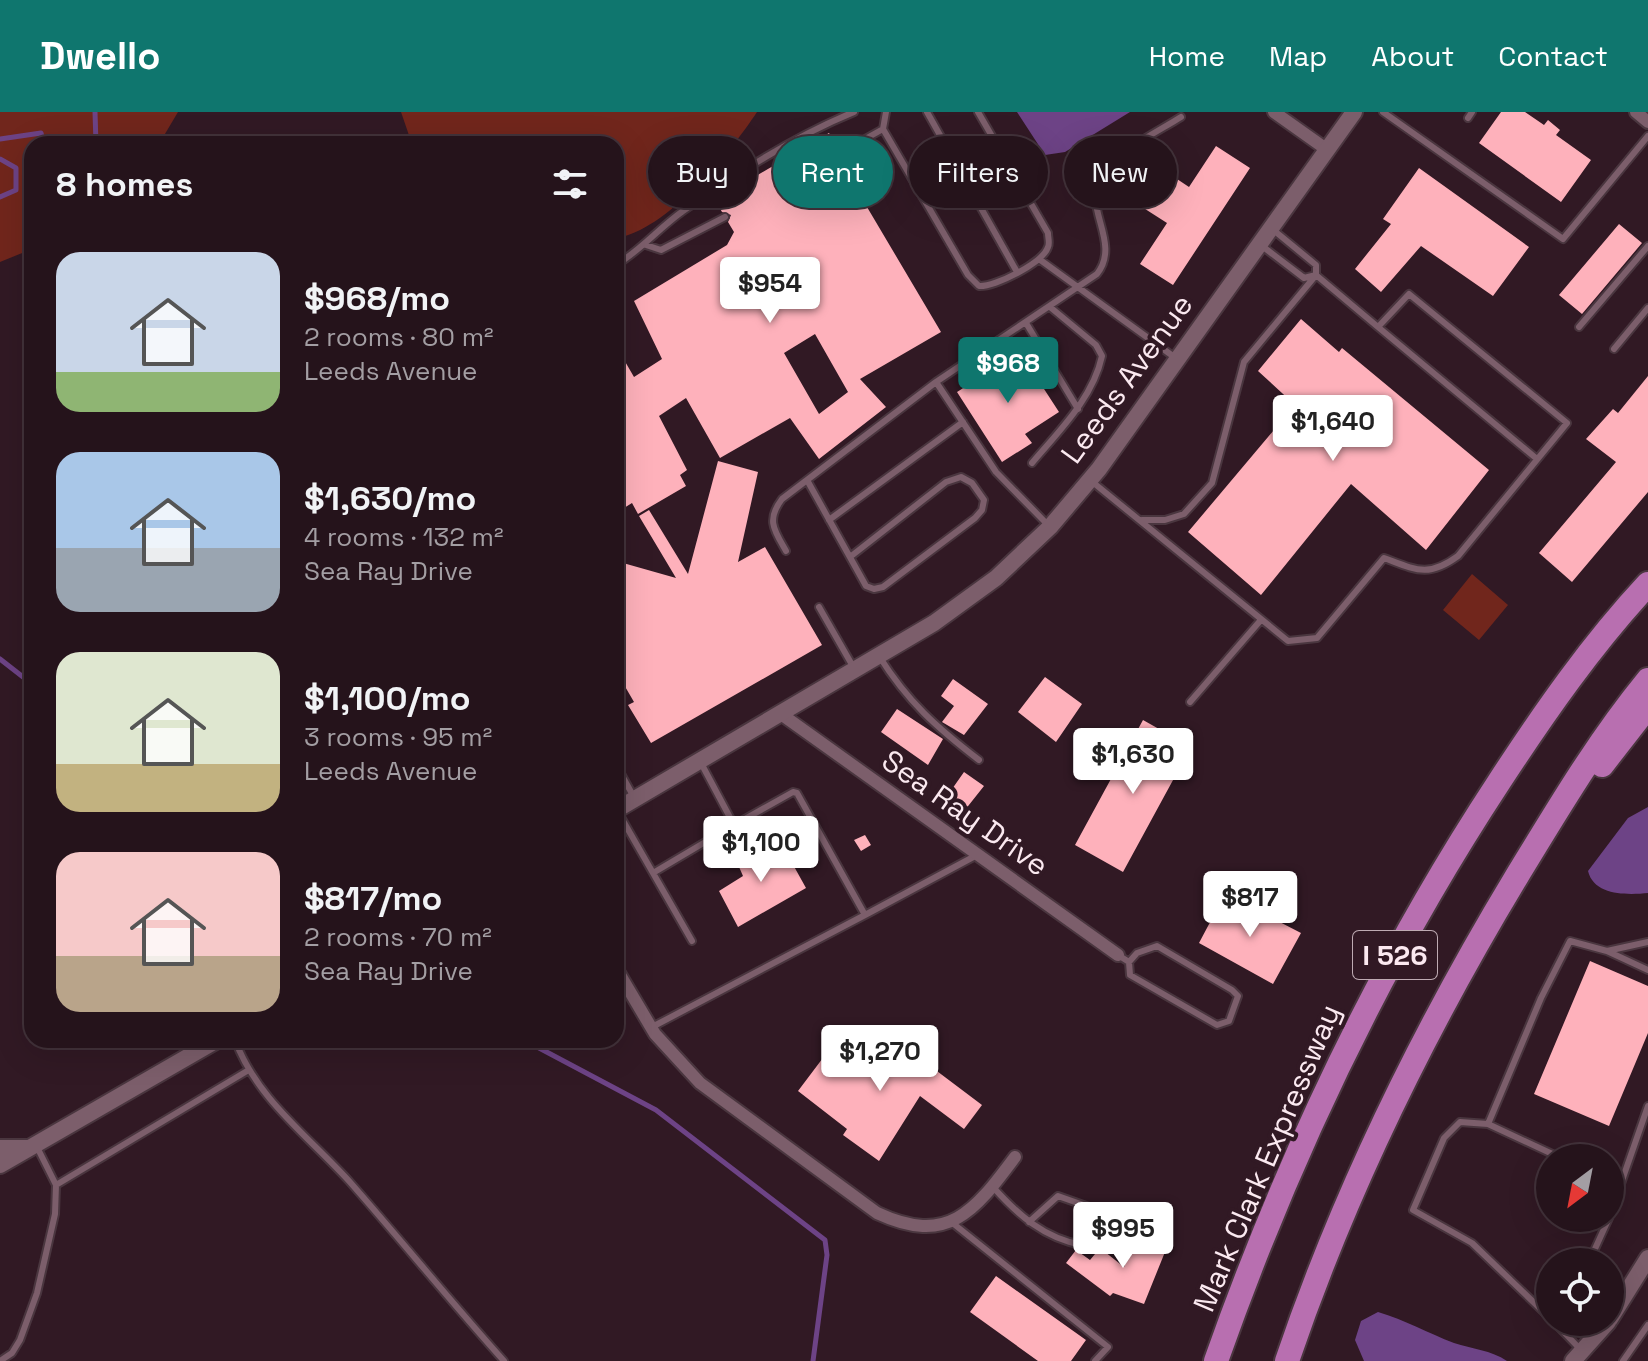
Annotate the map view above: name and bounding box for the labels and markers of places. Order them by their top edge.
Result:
pin: $954 [723,257,817,325]
pin: $968 [961,337,1055,405]
pin: $1,640 [1268,395,1398,463]
pin: $1,630 [1068,728,1198,796]
pin: $1,100 [696,816,826,884]
pin: $817 [1203,871,1297,939]
pin: $1,270 [815,1025,945,1093]
pin: $995 [1076,1202,1170,1270]

